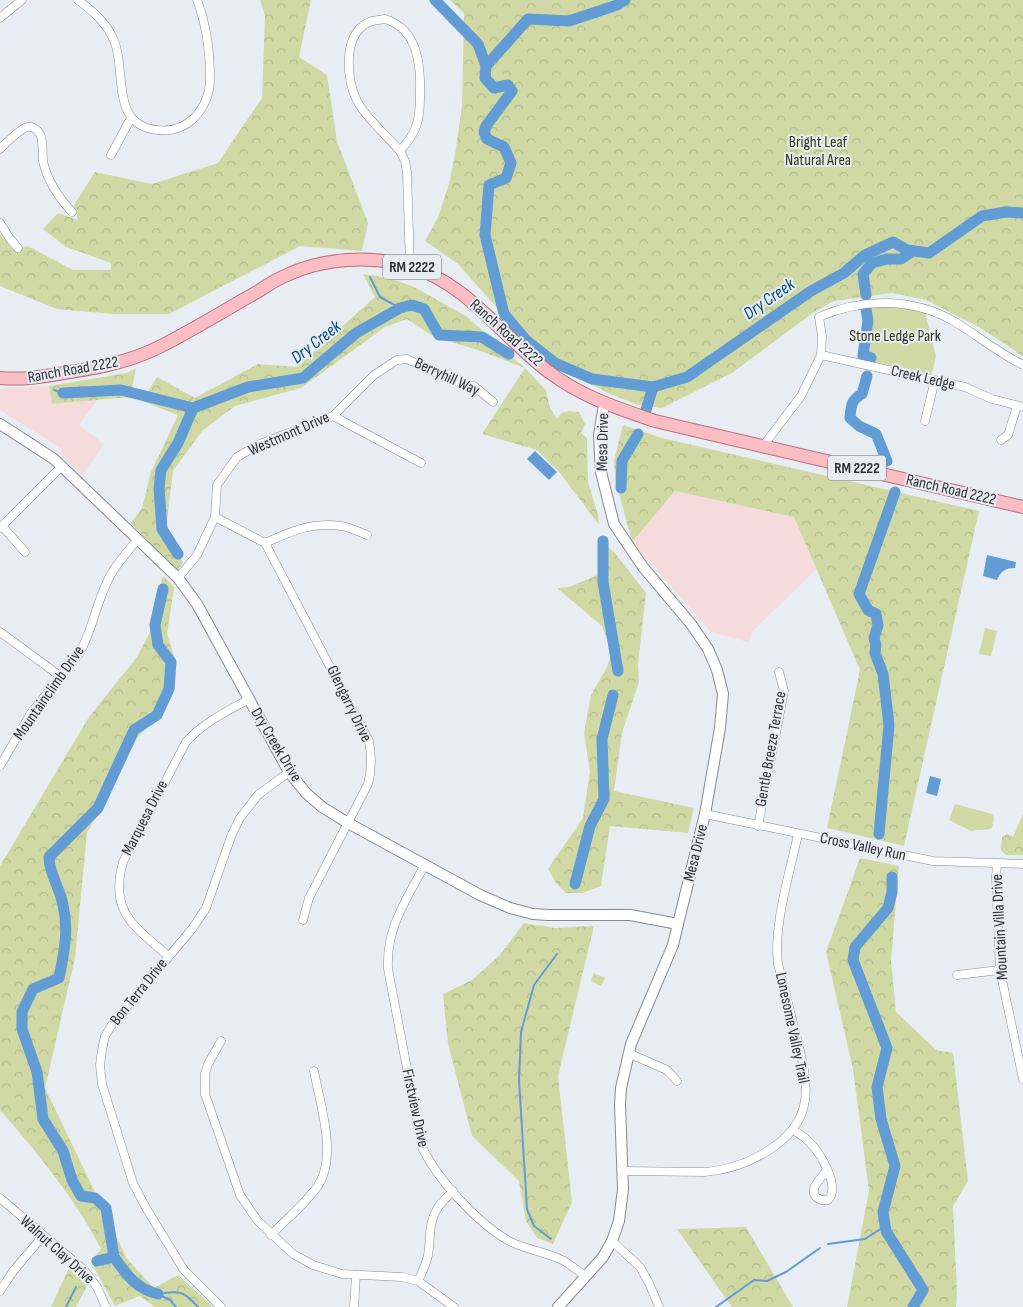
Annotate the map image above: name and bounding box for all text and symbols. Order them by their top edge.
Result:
park label: Bright Leaf Natural Area [785,133,851,170]
road number: RM 2222 [383,254,441,280]
water label: Dry Creek [739,273,800,324]
street label: Ranch Road 2222 [466,295,546,371]
water label: Dry Creek [287,315,346,368]
park label: Stone Ledge Park [849,327,941,346]
street label: Ranch Road 2222 [26,353,120,387]
street label: Berryhill Way [411,354,483,400]
street label: Creek Ledge [889,361,957,395]
street label: Westmont Drive [246,408,332,460]
street label: Mesa Drive [593,413,613,471]
road number: RM 2222 [828,456,886,480]
street label: Ranch Road 2222 [904,470,998,510]
street label: Mountainclimb Drive [9,642,89,744]
street label: Glengarry Drive [322,663,376,745]
street label: Gentle Breeze Terrace [752,690,790,808]
street label: Dry Creek Drive [247,705,305,785]
street label: Marquesa Drive [118,777,172,859]
street label: Mesa Drive [680,822,712,884]
street label: Cross Valley Run [818,829,908,865]
street label: Mountain Villa Drive [988,874,1012,980]
street label: Bon Terra Drive [106,955,172,1029]
street label: Lonesome Valley Trail [771,971,813,1085]
street label: Firstview Drive [397,1067,433,1149]
street label: Walnut Clay Drive [16,1212,98,1288]

